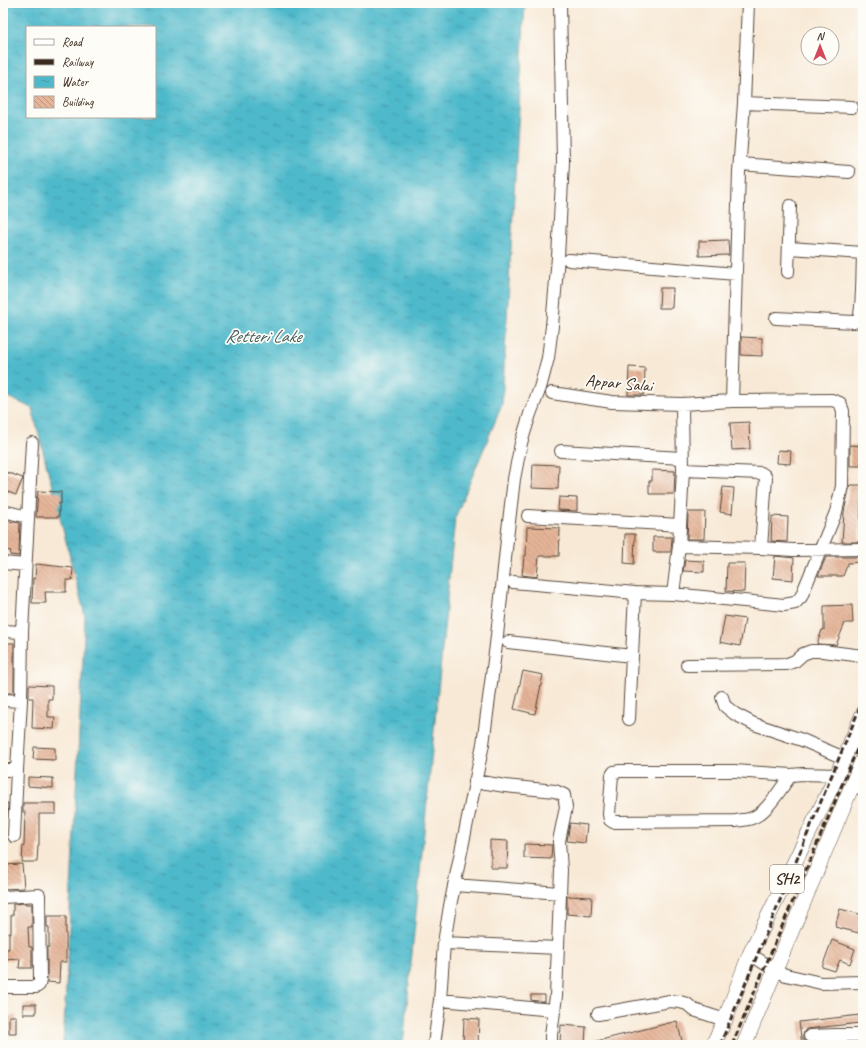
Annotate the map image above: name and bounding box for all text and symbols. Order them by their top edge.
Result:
legend [26,26,156,118]
north arrow [800,26,840,66]
text: N [817,29,826,43]
text: Road [62,34,84,50]
text: Railway [62,54,94,70]
text: Water [62,74,90,90]
text: Building [62,94,94,110]
water label: Retteri Lake [225,325,304,347]
street label: Appar Salai [585,370,655,397]
road number: SH2 [770,865,804,893]

